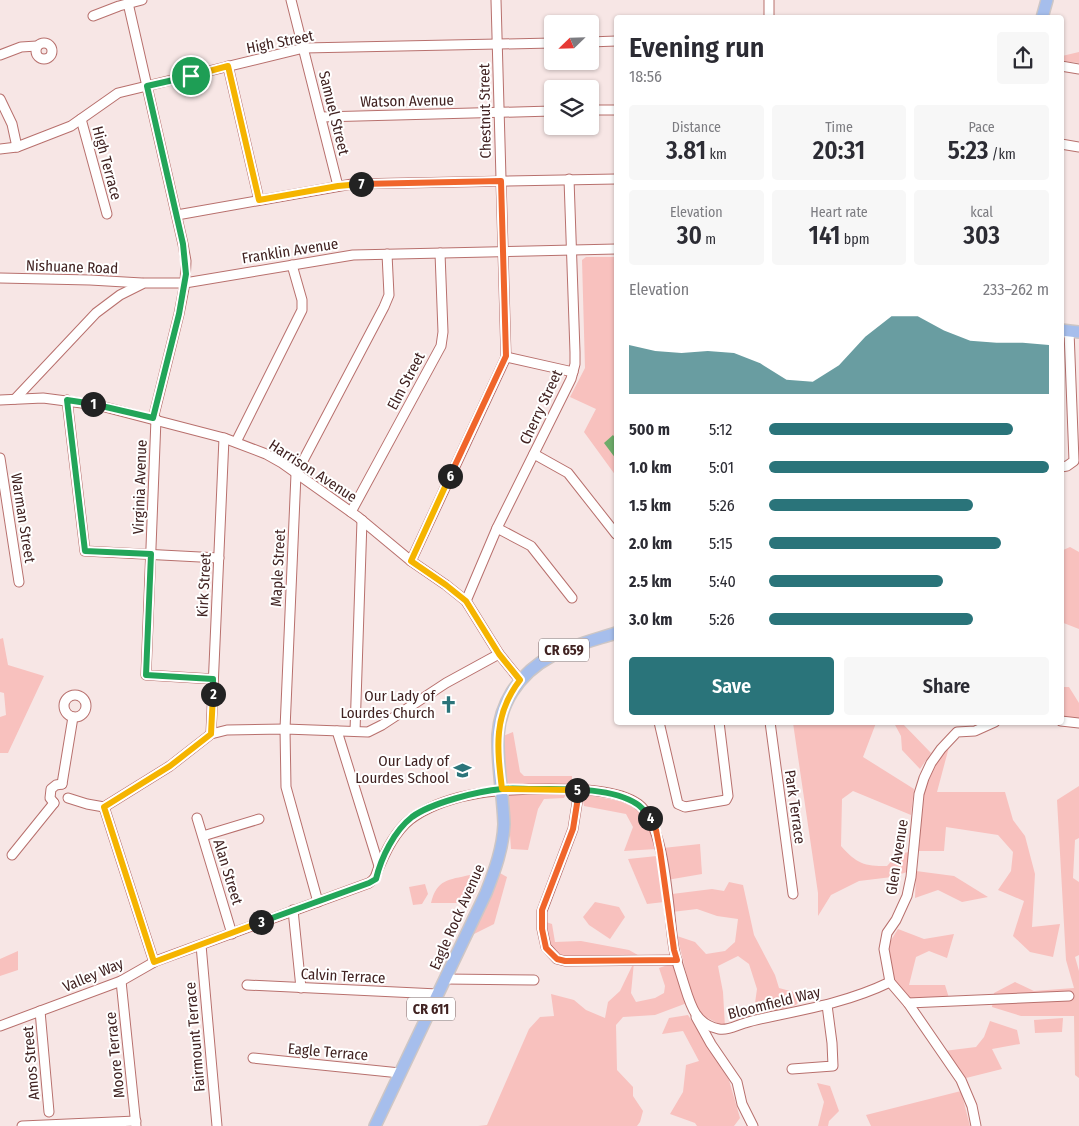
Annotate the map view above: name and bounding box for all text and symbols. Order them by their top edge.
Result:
north arrow [544,15,599,70]
map controls [544,15,599,135]
street label: High Street [245,27,315,57]
text: Evening run [629,31,764,64]
button: share [997,32,1049,84]
pin [170,55,212,97]
icon: arrive [177,62,205,90]
street label: Chestnut Street [475,63,495,159]
text: 18:56 [629,67,662,86]
street label: Samuel Street [315,69,353,157]
button: layers [544,80,599,135]
street label: Watson Avenue [360,91,454,111]
text: Distance [672,119,721,136]
text: Time [825,119,853,136]
text: Pace [969,119,995,136]
street label: High Terrace [88,124,126,202]
text: 3.81 [666,136,706,166]
text: 20:31 [813,136,865,166]
text: 5:23 [948,136,989,166]
text: km [706,146,727,163]
text: /km [989,146,1016,163]
pin: 7 [348,172,374,196]
text: 7 [359,176,364,193]
text: Elevation [670,204,723,221]
text: Heart rate [810,204,868,221]
text: kcal [970,204,993,221]
text: 30 [677,221,702,251]
text: 141 [809,221,840,251]
text: 303 [963,221,1000,251]
text: m [702,231,716,248]
text: bpm [840,231,869,248]
street label: Franklin Avenue [241,234,339,268]
street label: Nishuane Road [26,256,118,278]
text: Elevation [629,280,689,299]
text: 233–262 m [983,280,1049,299]
street label: Elm Street [383,349,429,413]
street label: Cherry Street [516,367,566,447]
pin: 1 [80,392,106,416]
text: 1 [91,396,96,413]
text: 500 m [629,420,670,439]
text: 5:12 [709,420,732,439]
street label: Harrison Avenue [266,436,360,506]
street label: Virginia Avenue [129,439,151,535]
text: 1.0 km [629,458,672,477]
text: 5:01 [709,458,734,477]
pin: 6 [438,464,462,488]
text: 6 [447,468,454,485]
street label: Warman Street [7,472,39,564]
text: 1.5 km [629,496,671,515]
text: 5:26 [709,496,735,515]
street label: Maple Street [267,529,289,607]
text: 2.0 km [629,534,672,553]
text: 5:15 [709,534,733,553]
street label: Kirk Street [193,552,215,618]
text: 2.5 km [629,572,672,591]
text: 5:40 [709,572,736,591]
text: 3.0 km [629,610,672,629]
text: 5:26 [709,610,735,629]
road number: CR 659 [539,638,589,662]
button: Save [629,657,834,715]
button: Share [844,657,1049,715]
pin: 2 [200,682,226,706]
text: 2 [210,686,217,703]
place label: Our Lady of Lourdes Church [340,687,436,722]
church icon: Our Lady of Lourdes Church [439,695,459,715]
place label: Our Lady of Lourdes School [355,752,450,787]
school or university icon: Our Lady of Lourdes School [453,760,473,780]
street label: Park Terrace [781,769,809,845]
pin: 5 [564,778,590,802]
text: 5 [574,782,581,799]
pin: 4 [638,806,662,830]
text: 4 [647,810,654,827]
street label: Glen Avenue [882,818,912,896]
street label: Alan Street [210,837,246,907]
street label: Eagle Rock Avenue [426,861,488,973]
pin: 3 [248,910,274,934]
text: 3 [258,914,265,931]
street label: Valley Way [60,954,126,996]
street label: Calvin Terrace [300,965,386,987]
street label: Fairmount Terrace [181,981,209,1093]
street label: Bloomfield Way [726,983,822,1023]
road number: CR 611 [407,998,455,1021]
street label: Moore Terrace [102,1011,128,1099]
street label: Amos Street [19,1025,43,1101]
street label: Eagle Terrace [287,1040,369,1064]

